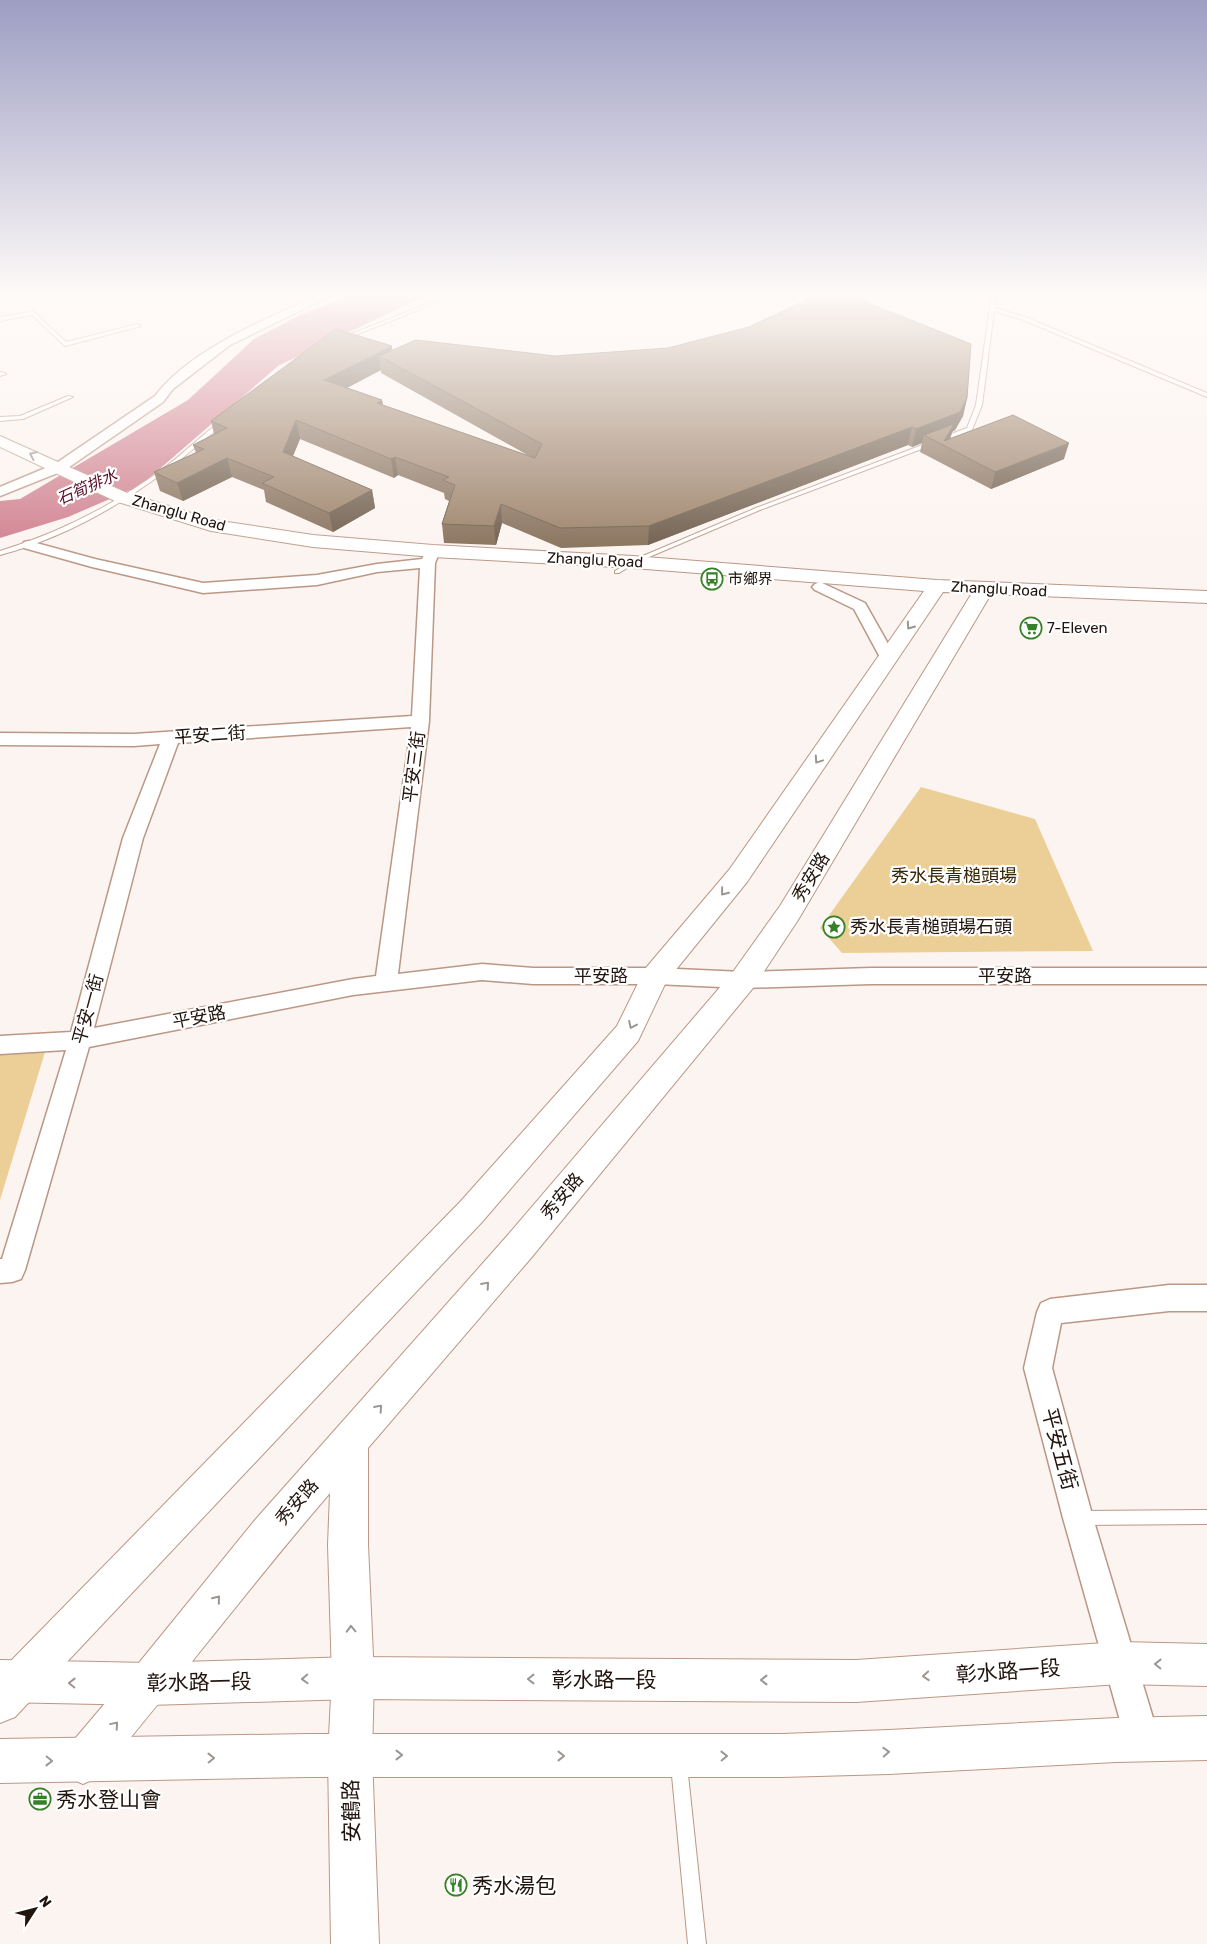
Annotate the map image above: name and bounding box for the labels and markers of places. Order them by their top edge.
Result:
bus stop icon: 市鄉界 [700,567,724,591]
place label: 市鄉界 [728,570,773,588]
supermarket icon: 7-Eleven [1019,616,1043,640]
place label: 7-Eleven [1047,619,1108,637]
place icon: 秀水長青槌頭場石頭 [822,915,846,939]
place label: 秀水長青槌頭場石頭 [850,916,1012,938]
office icon: 秀水登山會 [28,1787,52,1811]
place label: 秀水登山會 [56,1787,161,1812]
restaurant icon: 秀水湯包 [444,1873,468,1897]
place label: 秀水湯包 [472,1873,556,1898]

